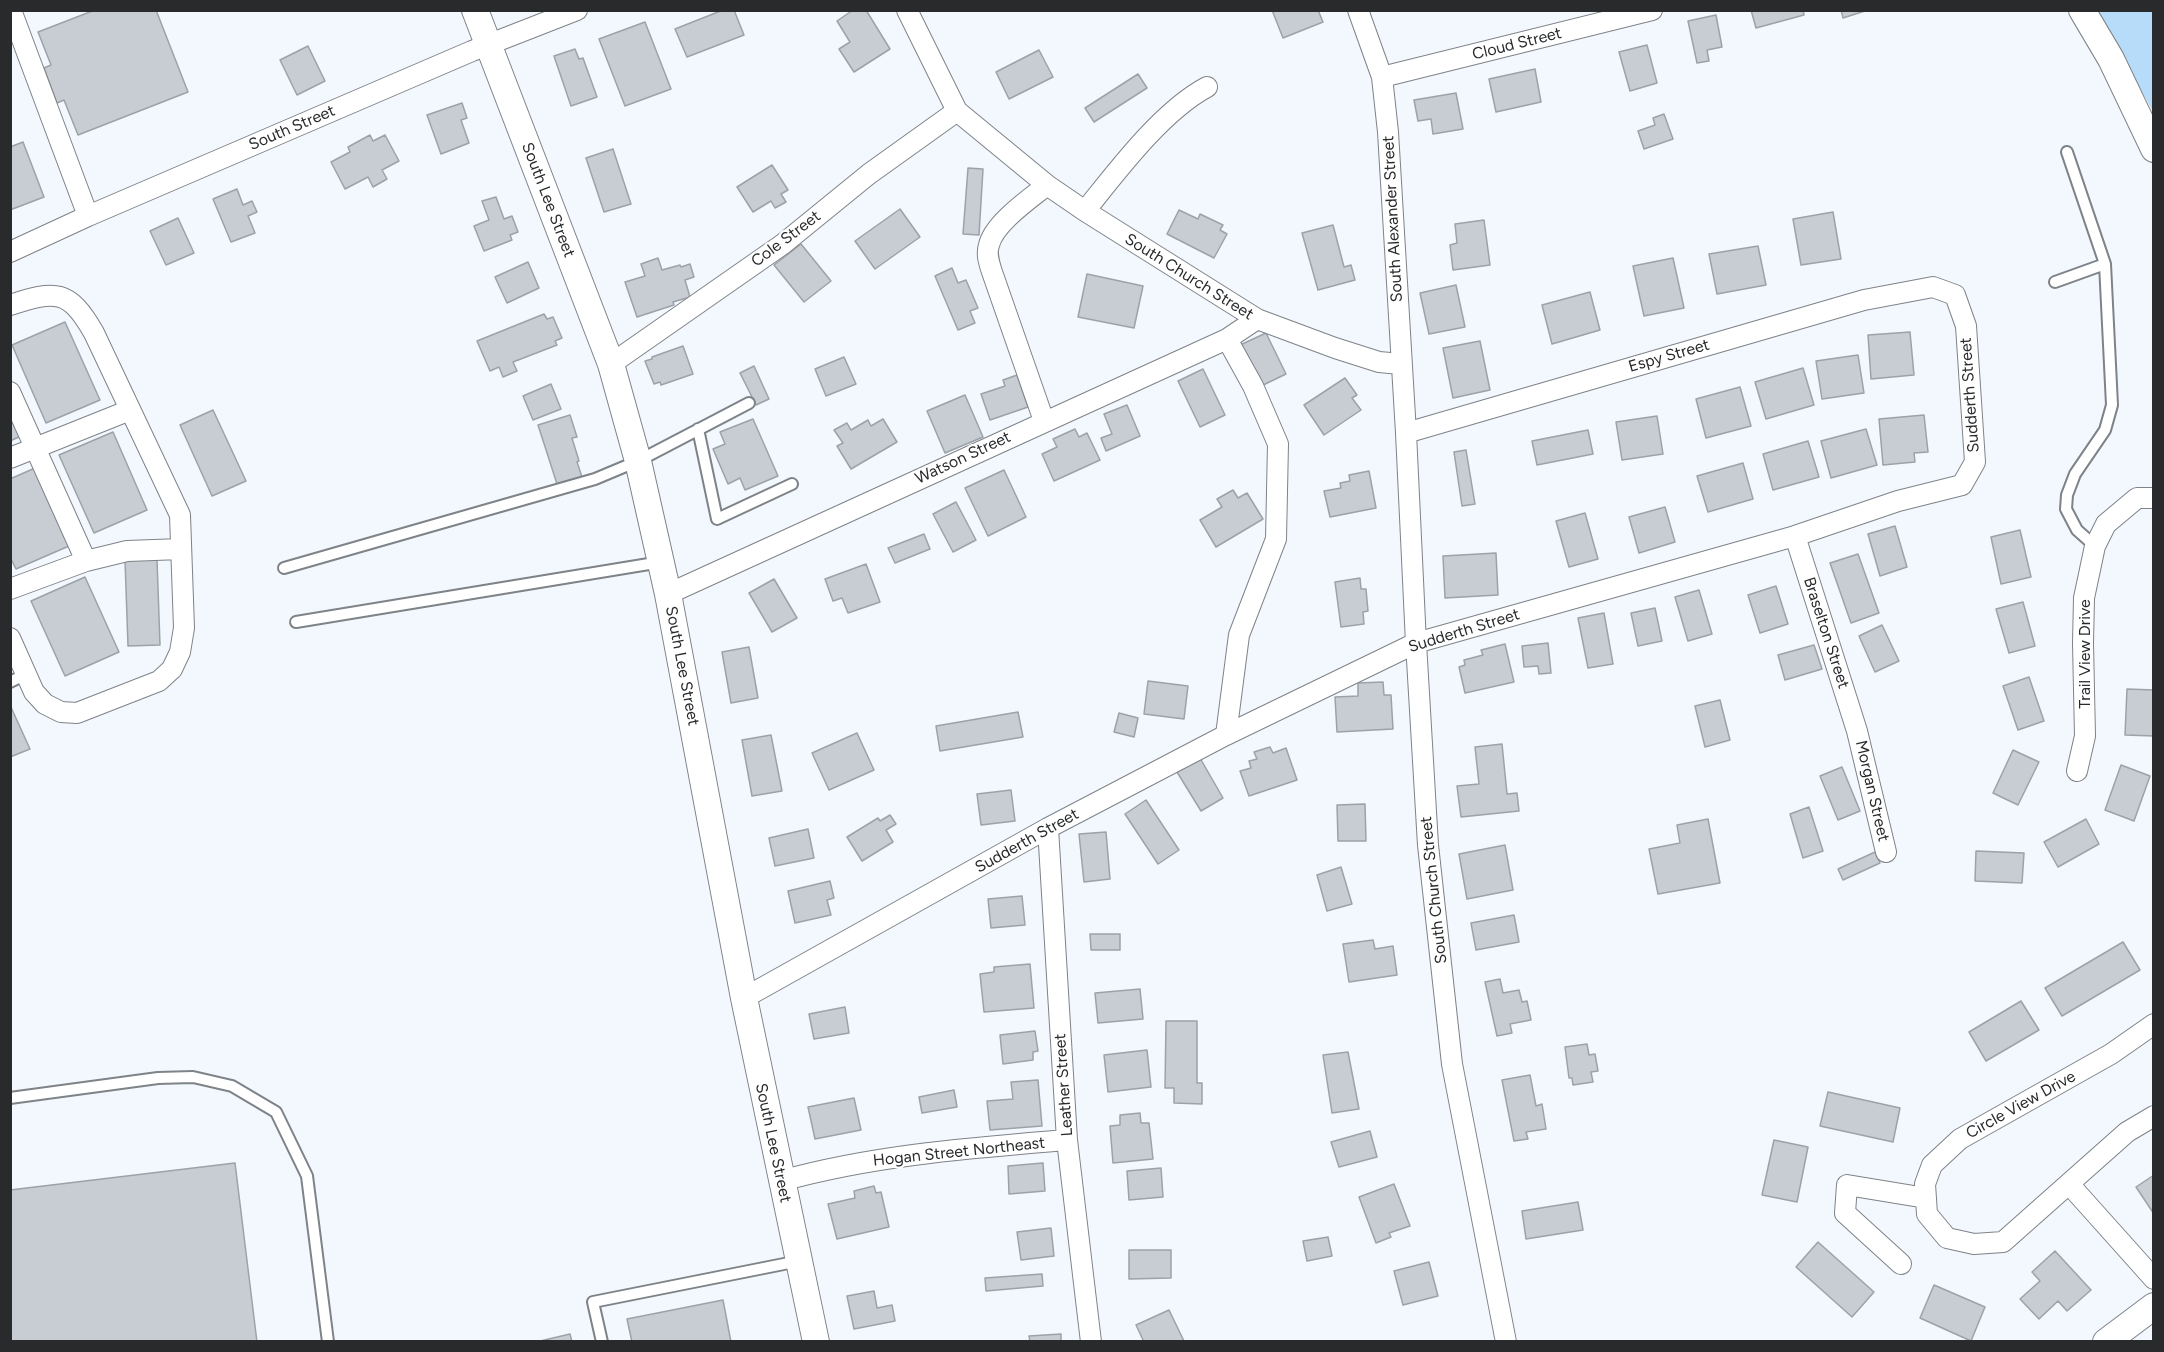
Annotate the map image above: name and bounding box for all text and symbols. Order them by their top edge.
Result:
street label: Cloud Street [1470,24,1564,64]
street label: South Street [246,101,338,155]
street label: South Alexander Street [1379,135,1407,303]
street label: South Lee Street [517,140,579,260]
street label: Cole Street [748,207,824,271]
street label: South Church Street [1121,230,1257,324]
street label: Espy Street [1626,335,1712,377]
street label: Sudderth Street [1956,337,1984,453]
street label: Watson Street [912,427,1014,489]
street label: Braselton Street [1799,575,1853,691]
street label: Trail View Drive [2075,599,2095,709]
street label: South Lee Street [661,605,703,727]
street label: Sudderth Street [1406,605,1522,657]
street label: Morgan Street [1851,738,1893,844]
street label: Sudderth Street [972,805,1082,877]
street label: South Church Street [1417,815,1451,965]
street label: Leather Street [1051,1033,1077,1137]
street label: Circle View Drive [1963,1067,2079,1143]
street label: South Lee Street [751,1082,795,1204]
street label: Hogan Street Northeast [872,1133,1046,1171]

